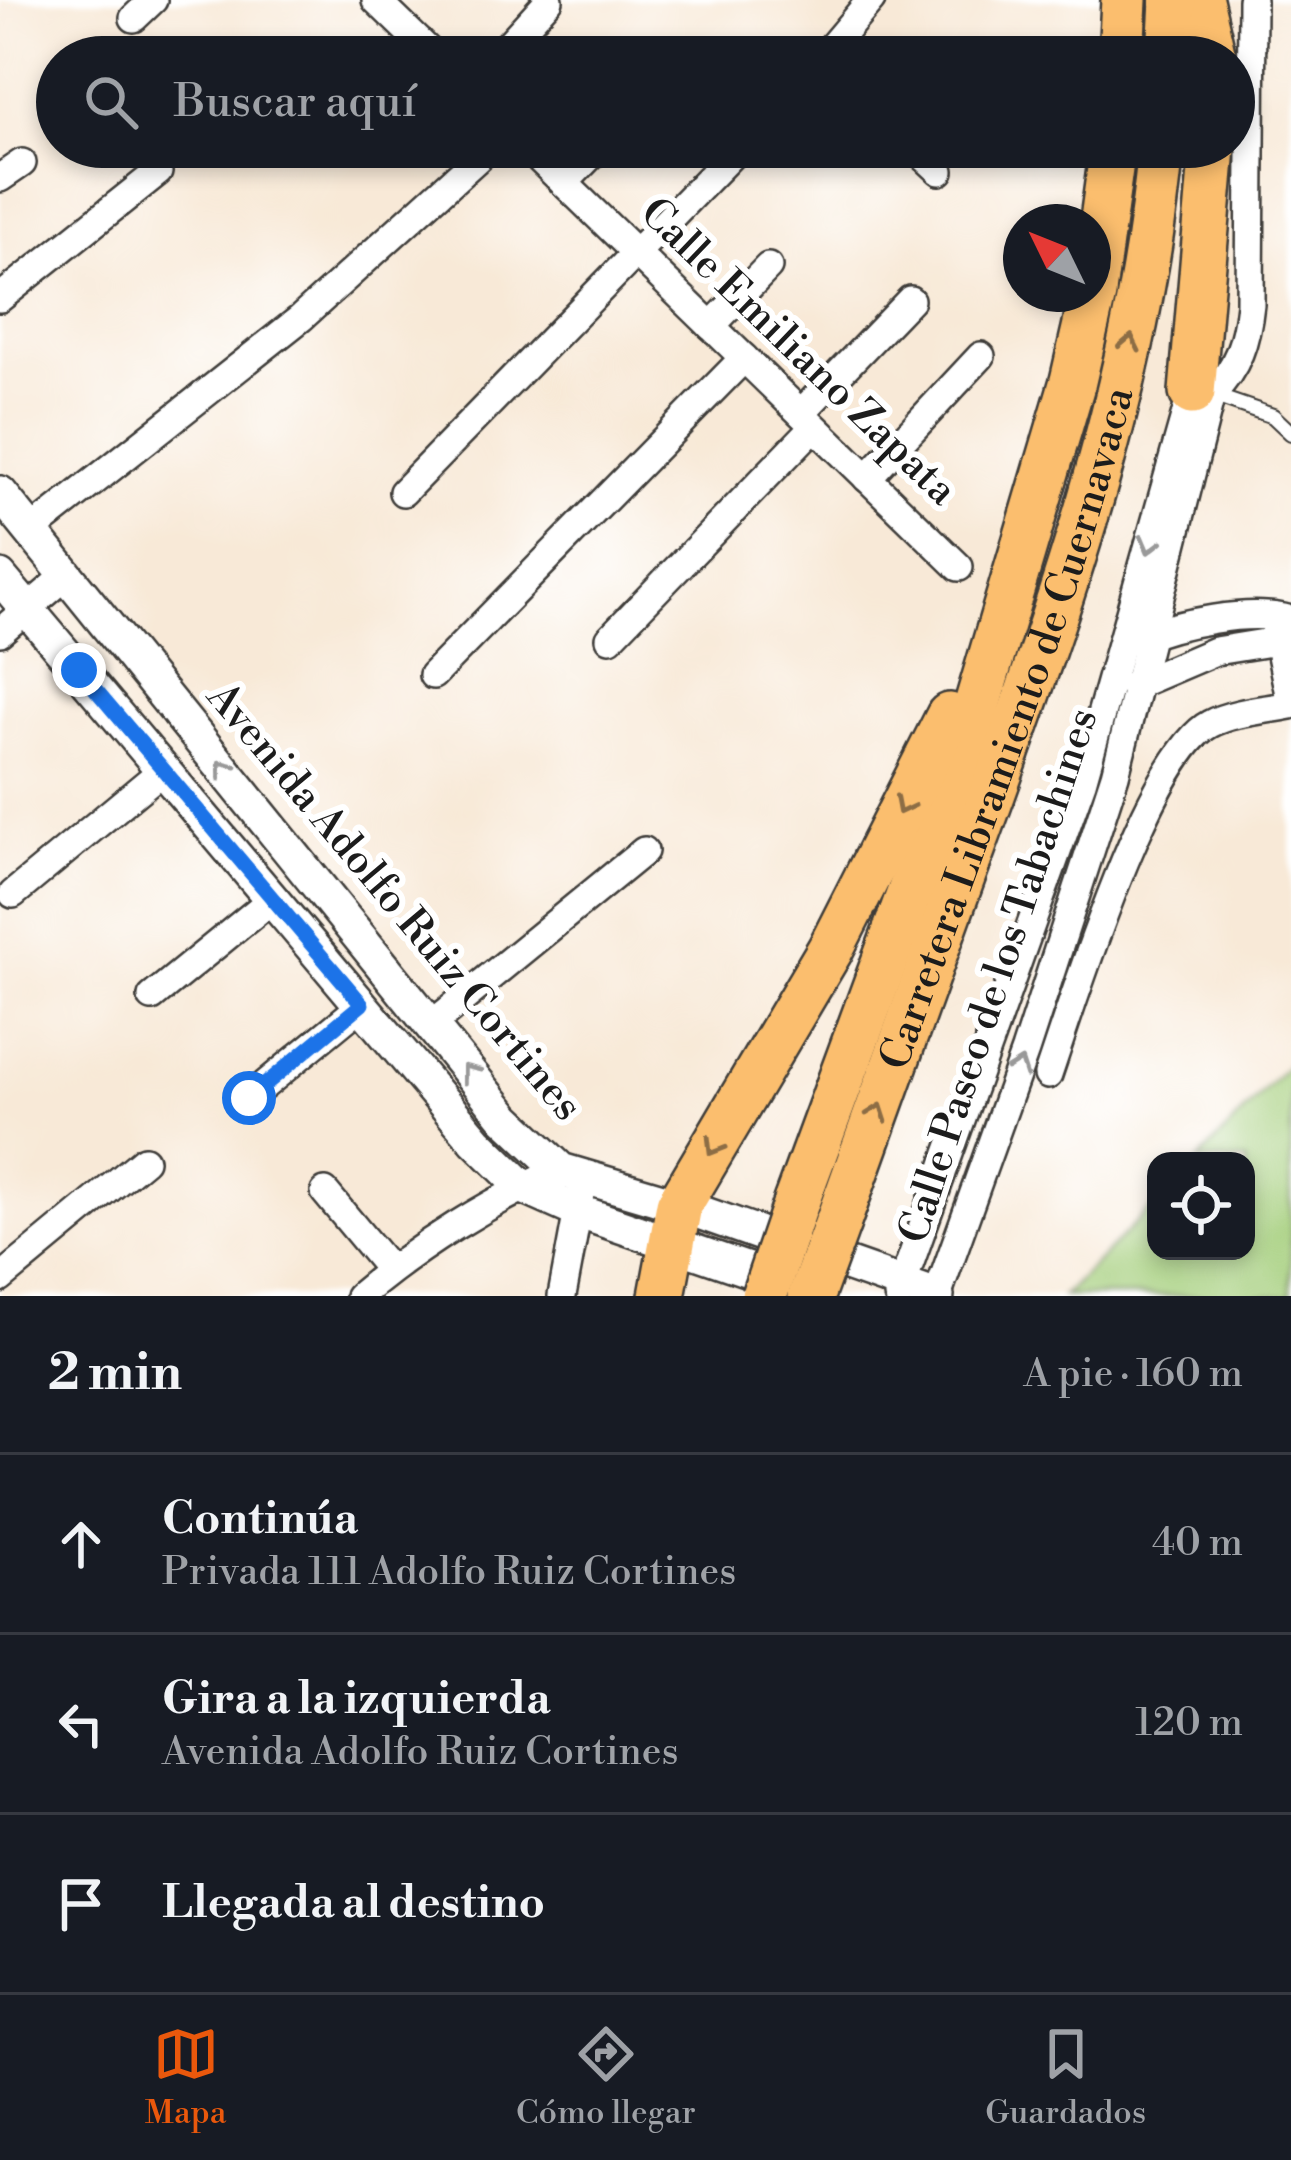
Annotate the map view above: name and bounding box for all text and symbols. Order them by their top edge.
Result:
search box [36,36,1255,168]
icon: search [78,69,144,135]
text: Buscar aquí [174,74,416,131]
street label: Calle Emiliano Zapata [628,187,968,518]
north arrow [1003,204,1111,312]
one-way arrow [1116,333,1142,353]
street label: Carretera Libramiento de Cuernavaca [868,381,1146,1077]
one-way arrow [1140,534,1165,555]
route end [52,643,106,697]
street label: Avenida Adolfo Ruiz Cortines [194,671,593,1132]
street label: Calle Paseo de los Tabachines [887,702,1111,1250]
one-way arrow [217,760,238,782]
one-way arrow [894,794,917,815]
one-way arrow [1005,1058,1029,1079]
one-way arrow [462,1064,483,1086]
route start [222,1071,276,1125]
one-way arrow [863,1102,888,1123]
one-way arrow [705,1134,728,1156]
map controls [1147,1152,1255,1260]
button: locate [1147,1152,1255,1260]
text: 2 min [48,1342,182,1406]
text: A pie · 160 m [1023,1350,1243,1399]
text: Continúa [162,1491,358,1548]
icon: ahead [48,1511,114,1577]
text: 40 m [1152,1519,1243,1568]
text: Privada 111 Adolfo Ruiz Cortines [162,1548,736,1597]
text: Gira a la izquierda [162,1671,551,1728]
icon: left [48,1691,114,1757]
text: 120 m [1135,1699,1243,1748]
text: Avenida Adolfo Ruiz Cortines [162,1728,679,1777]
icon: arrive [48,1871,114,1937]
text: Llegada al destino [162,1875,545,1932]
tab: Mapa [145,2021,226,2134]
tab: Cómo llegar [516,2021,696,2134]
tab: Guardados [985,2021,1146,2134]

